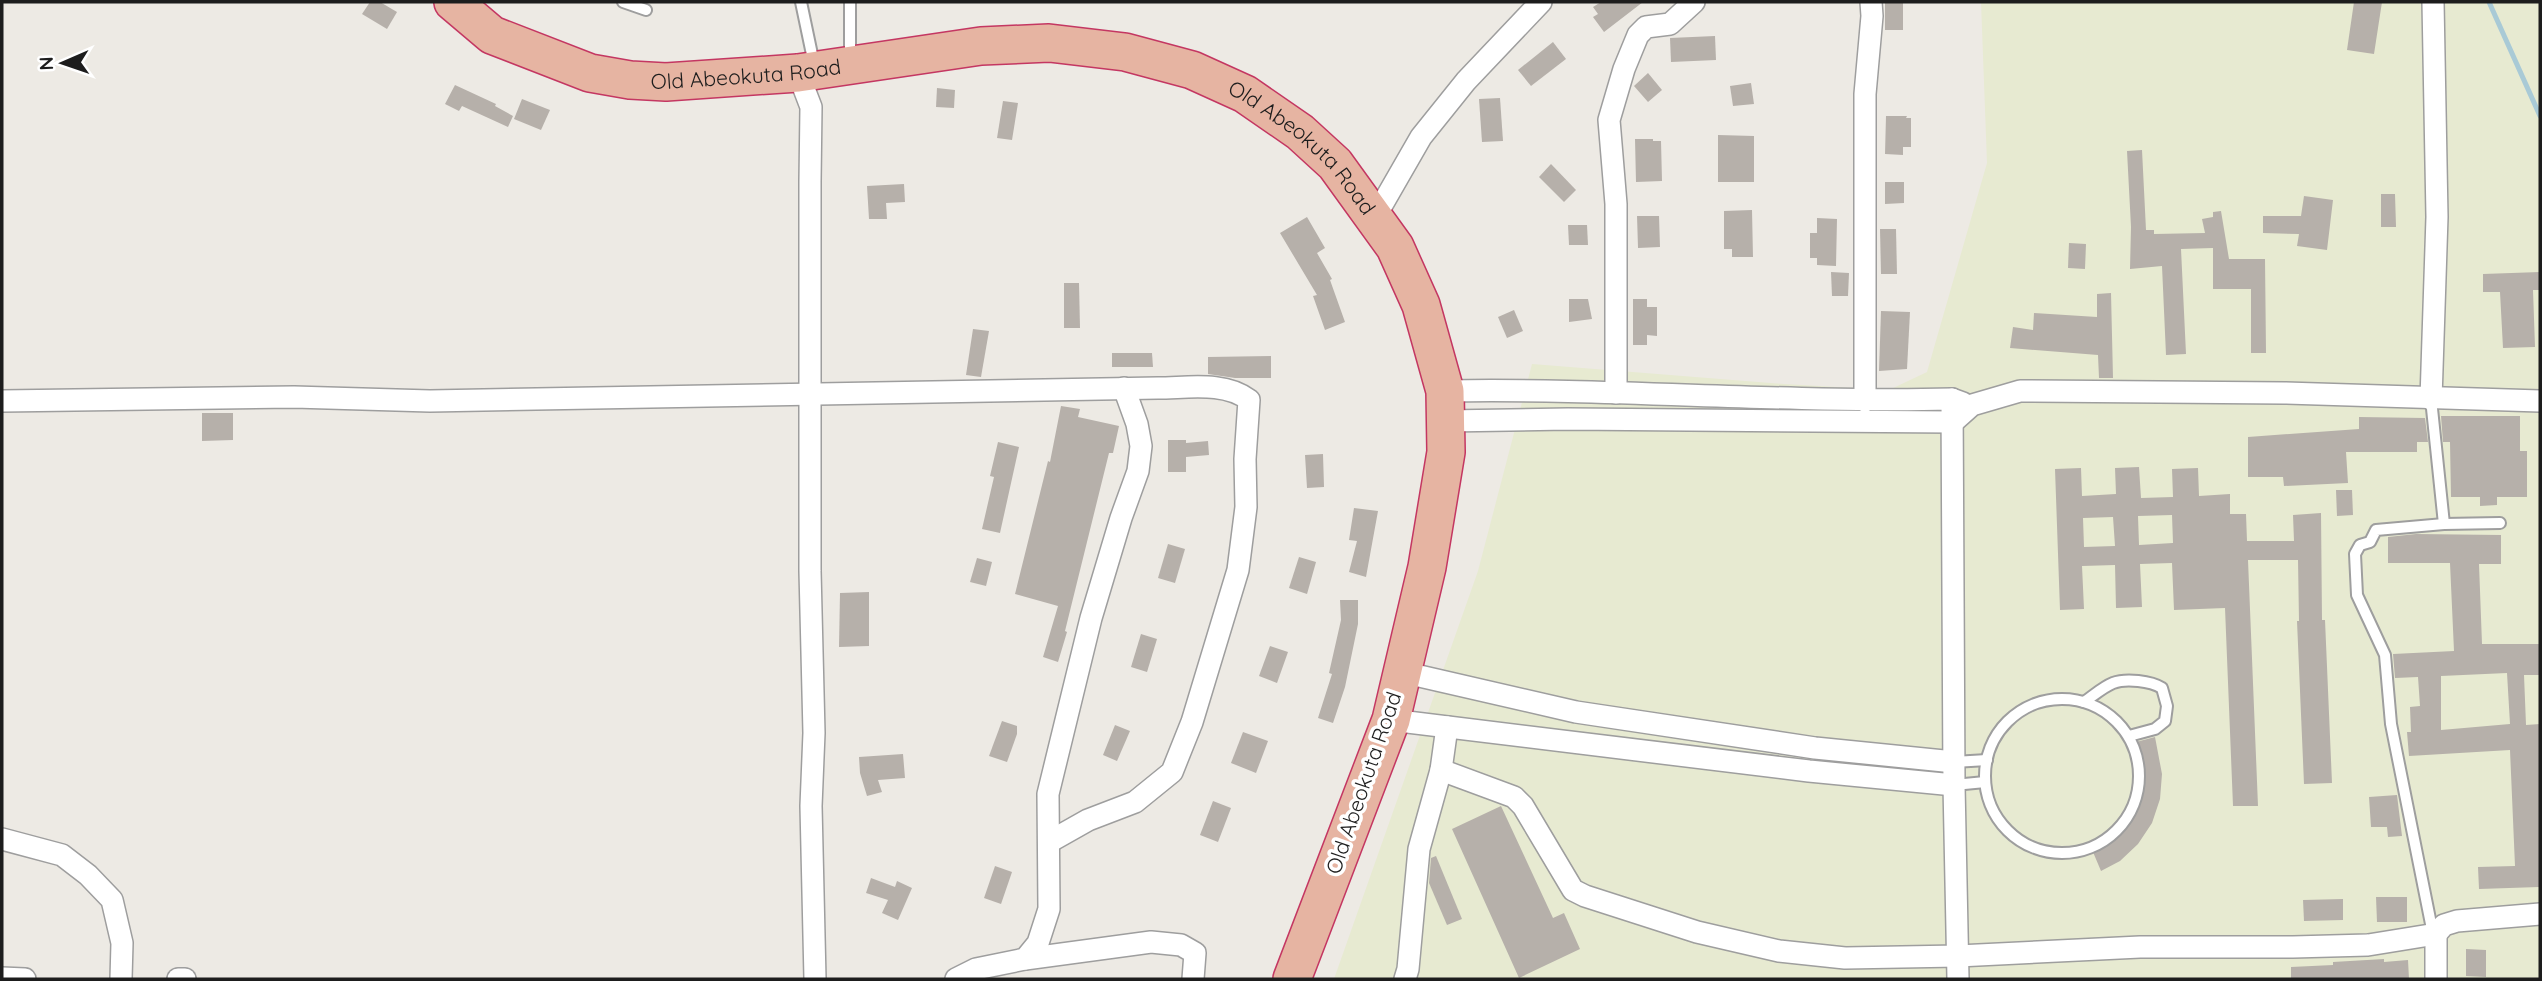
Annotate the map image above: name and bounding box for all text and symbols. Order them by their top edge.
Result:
north arrow [28,28,98,98]
street label: Old Abeokuta Road [650,53,843,94]
text: N [34,56,58,71]
street label: Old Abeokuta Road [1225,74,1381,220]
street label: Old Abeokuta Road [1320,688,1406,877]

